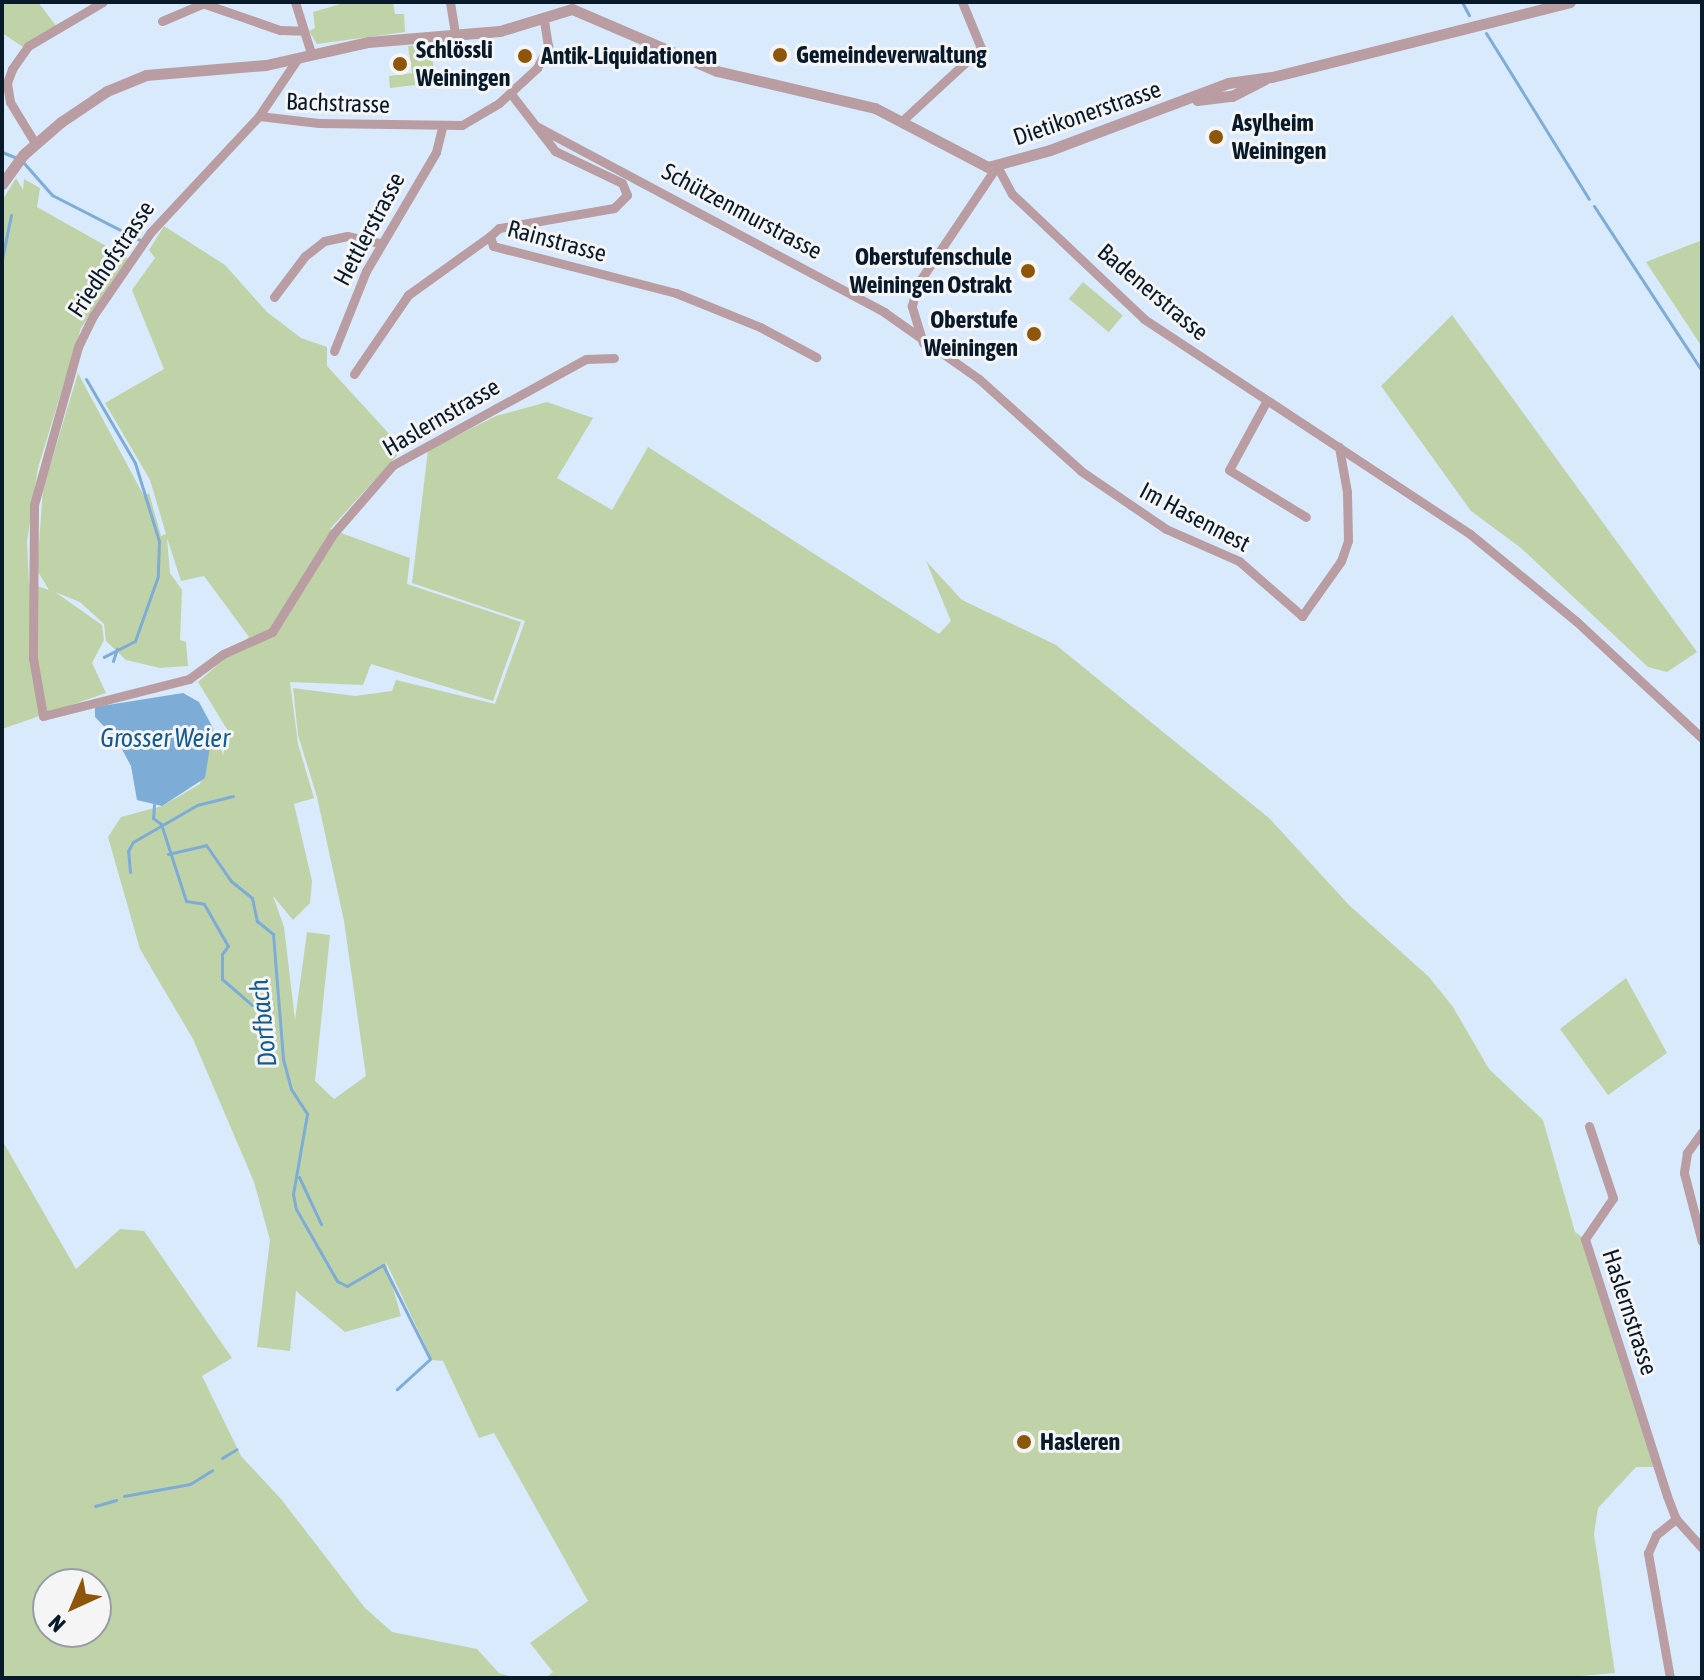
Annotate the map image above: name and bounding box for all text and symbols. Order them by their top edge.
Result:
place label: Schlössli Weiningen [416,36,510,92]
place label: Gemeindeverwaltung [796,41,987,69]
place label: Antik-Liquidationen [541,42,717,70]
marker: Gemeindeverwaltung [771,46,789,64]
marker: Antik-Liquidationen [516,47,534,65]
marker: Schlössli Weiningen [391,55,409,73]
street label: Dietikonerstrasse [1009,74,1165,152]
street label: Bachstrasse [286,87,390,119]
place label: Asylheim Weiningen [1232,109,1326,165]
marker: Asylheim Weiningen [1207,128,1225,146]
street label: Schützenmurstrasse [657,157,827,265]
street label: Hettlerstrasse [327,168,411,290]
street label: Friedhofstrasse [61,195,161,323]
street label: Rainstrasse [504,214,610,268]
street label: Badenerstrasse [1092,237,1214,347]
place label: Oberstufenschule Weiningen Ostrakt [850,243,1012,299]
marker: Oberstufenschule Weiningen Ostrakt [1019,262,1037,280]
place label: Oberstufe Weiningen [924,306,1018,362]
marker: Oberstufe Weiningen [1025,325,1043,343]
street label: Haslernstrasse [377,372,505,462]
street label: Im Hasennest [1135,476,1255,558]
water label: Grosser Weier [100,723,230,755]
water label: Dorfbach [244,978,284,1068]
street label: Haslernstrasse [1596,1246,1664,1378]
place label: Hasleren [1040,1428,1120,1456]
marker: Hasleren [1015,1433,1033,1451]
north arrow [32,1568,112,1648]
text: N [43,1610,70,1638]

